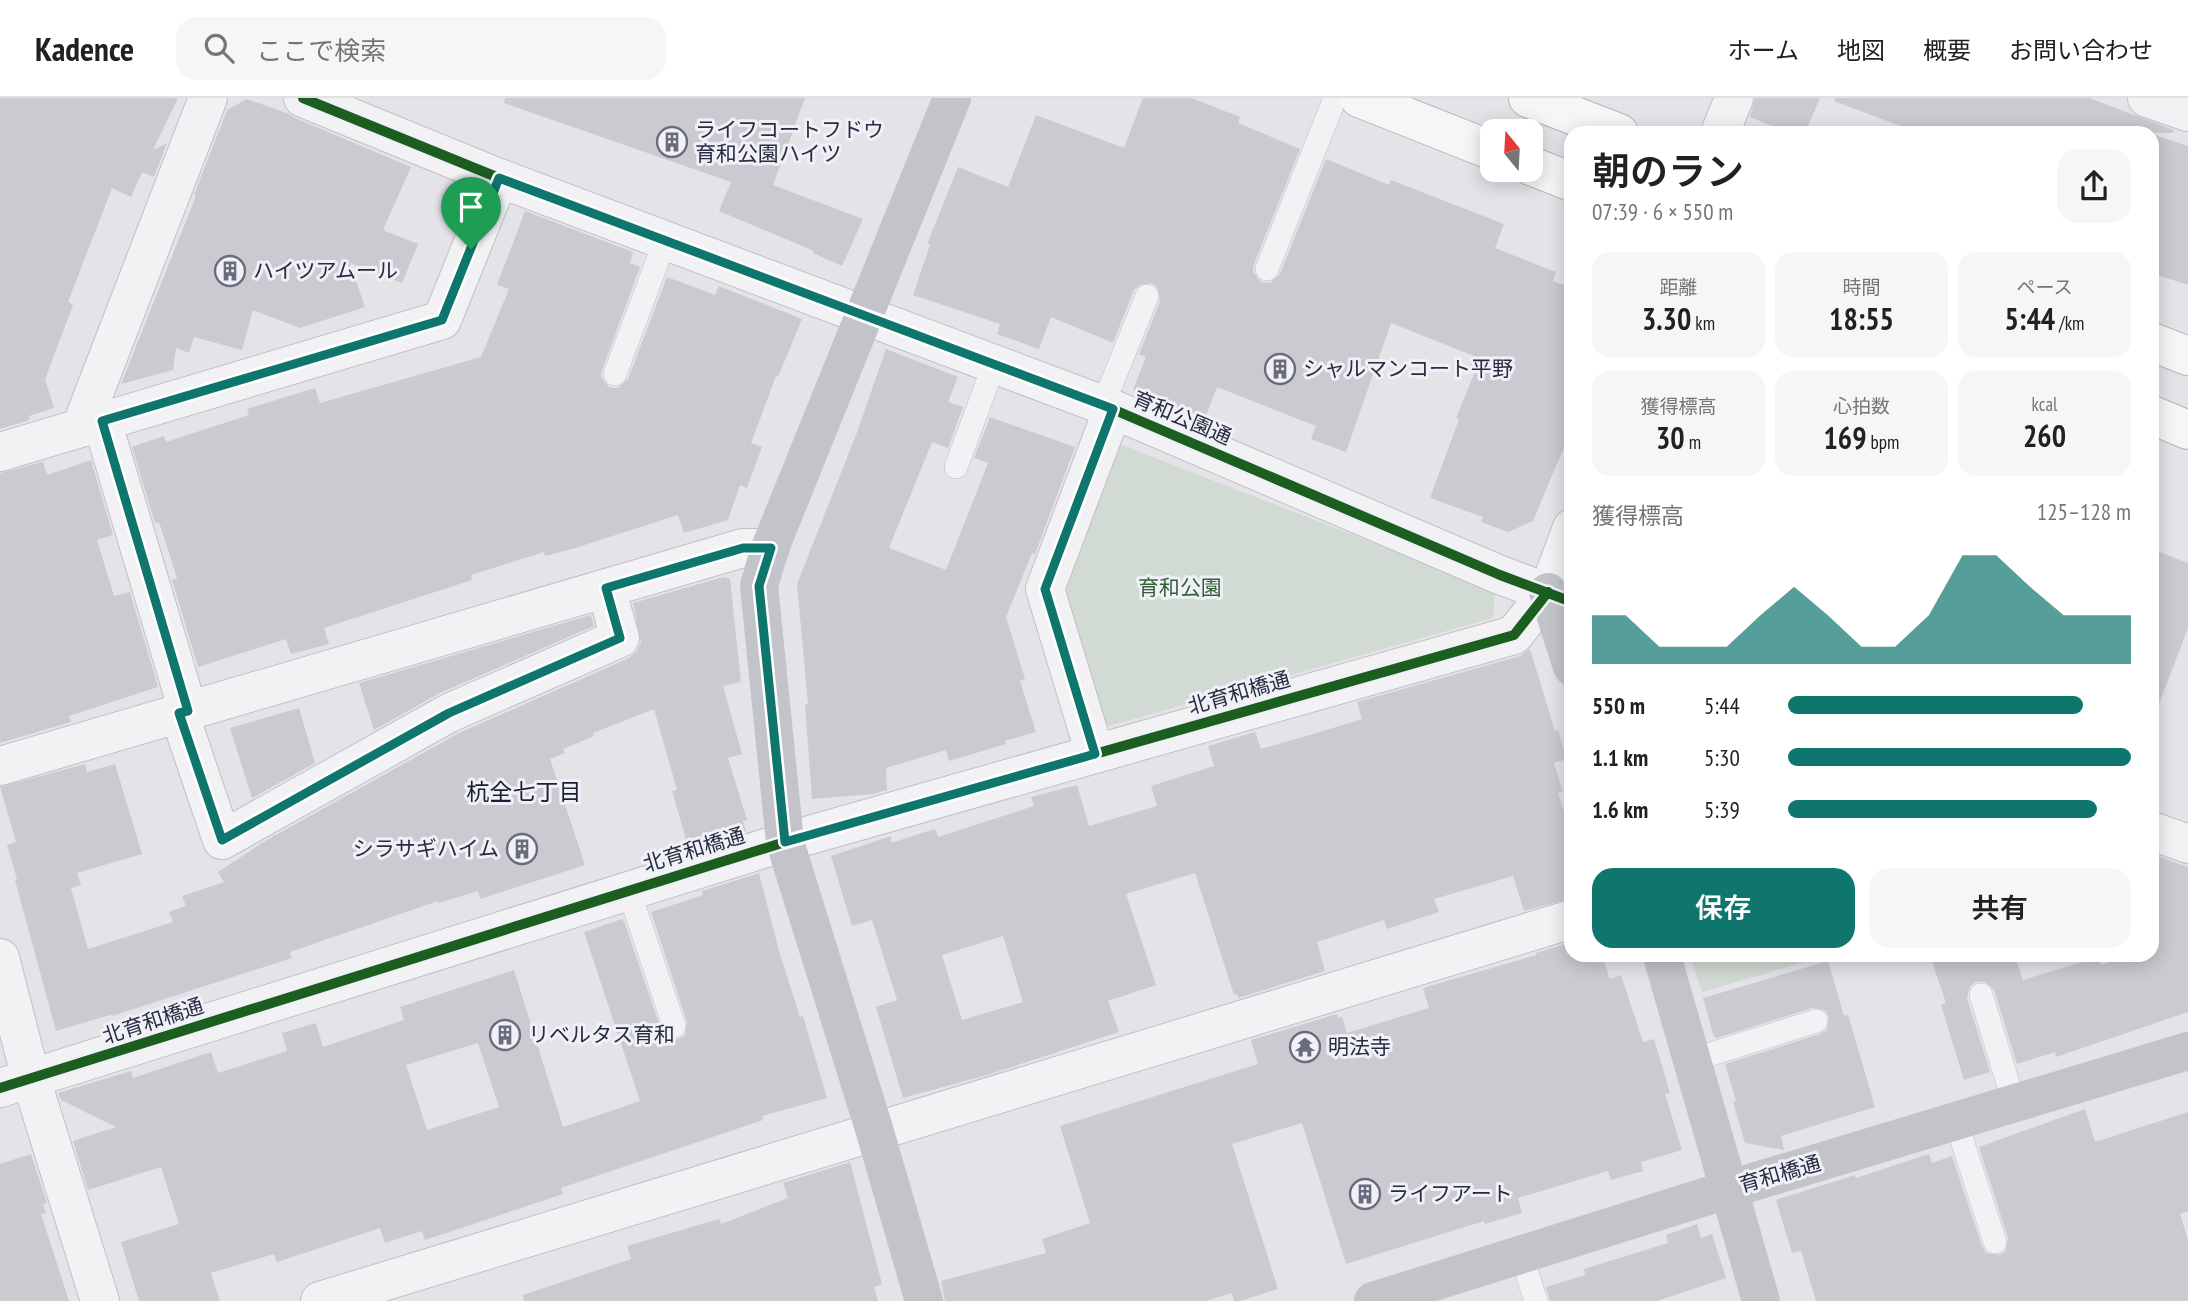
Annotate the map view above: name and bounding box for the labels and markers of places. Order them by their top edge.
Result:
place label: ライフコートフドウ 育和公園ハイツ [695,116,884,167]
building icon: ライフコートフドウ 育和公園ハイツ [655,125,689,159]
pin [441,177,501,249]
building icon: ハイツアムール [213,254,247,288]
place label: ハイツアムール [253,257,398,284]
building icon: シャルマンコート平野 [1263,352,1297,386]
place label: シャルマンコート平野 [1303,355,1513,382]
building icon: シラサギハイム [505,832,539,866]
place label: シラサギハイム [353,835,499,862]
building icon: リベルタス育和 [488,1018,522,1052]
place label: リベルタス育和 [528,1021,675,1048]
temple icon: 明法寺 [1288,1030,1322,1064]
place label: 明法寺 [1328,1033,1391,1060]
building icon: ライフアート [1348,1177,1382,1211]
place label: ライフアート [1388,1180,1513,1207]

